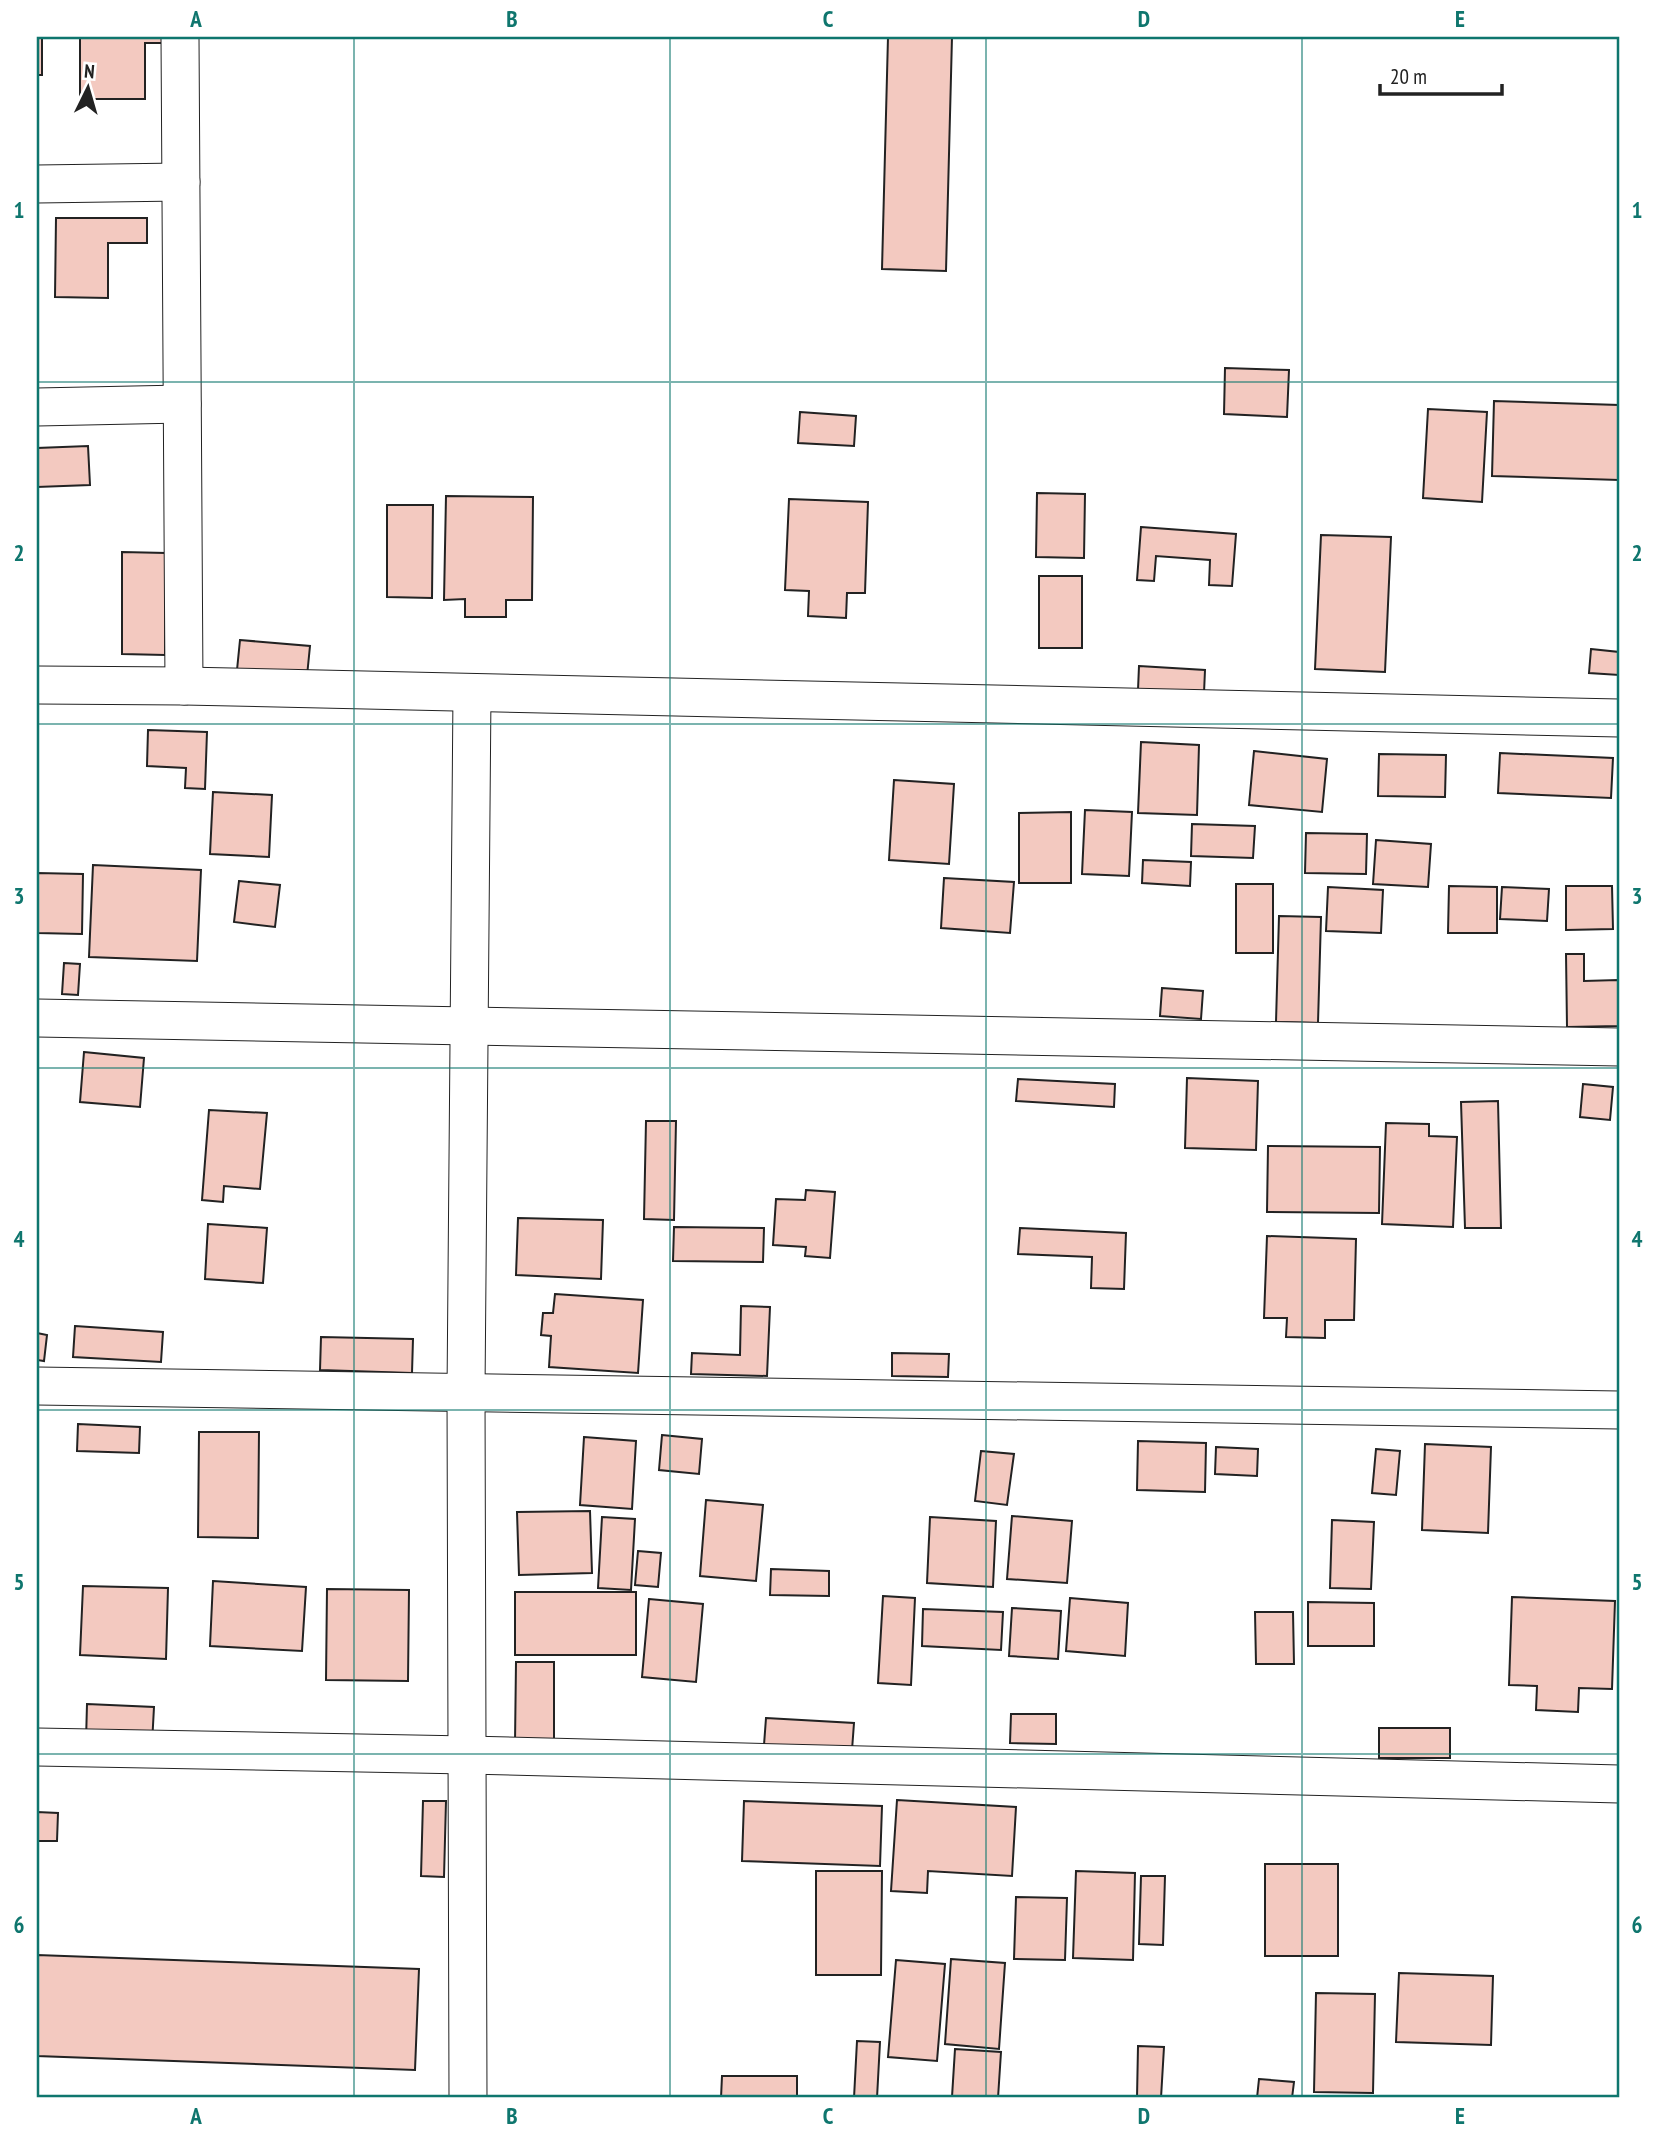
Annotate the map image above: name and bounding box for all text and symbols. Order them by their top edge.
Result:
text: A [189,4,202,33]
text: B [506,4,518,33]
text: C [823,4,834,33]
text: D [1138,4,1150,33]
text: E [1455,4,1465,33]
north arrow [52,52,122,122]
scale bar [1380,52,1502,96]
text: N [83,59,96,83]
text: 20 m [1390,63,1427,90]
text: 1 [14,195,25,224]
text: 1 [1632,195,1643,224]
text: 2 [14,538,25,567]
text: 2 [1632,538,1643,567]
text: 3 [14,881,25,910]
text: 3 [1632,881,1643,910]
text: 4 [14,1224,25,1253]
text: 4 [1632,1224,1643,1253]
text: 5 [14,1567,25,1596]
text: 5 [1632,1567,1643,1596]
text: 6 [14,1910,25,1939]
text: 6 [1632,1910,1643,1939]
text: A [189,2101,202,2130]
text: B [506,2101,518,2130]
text: C [823,2101,834,2130]
text: D [1138,2101,1150,2130]
text: E [1455,2101,1465,2130]

